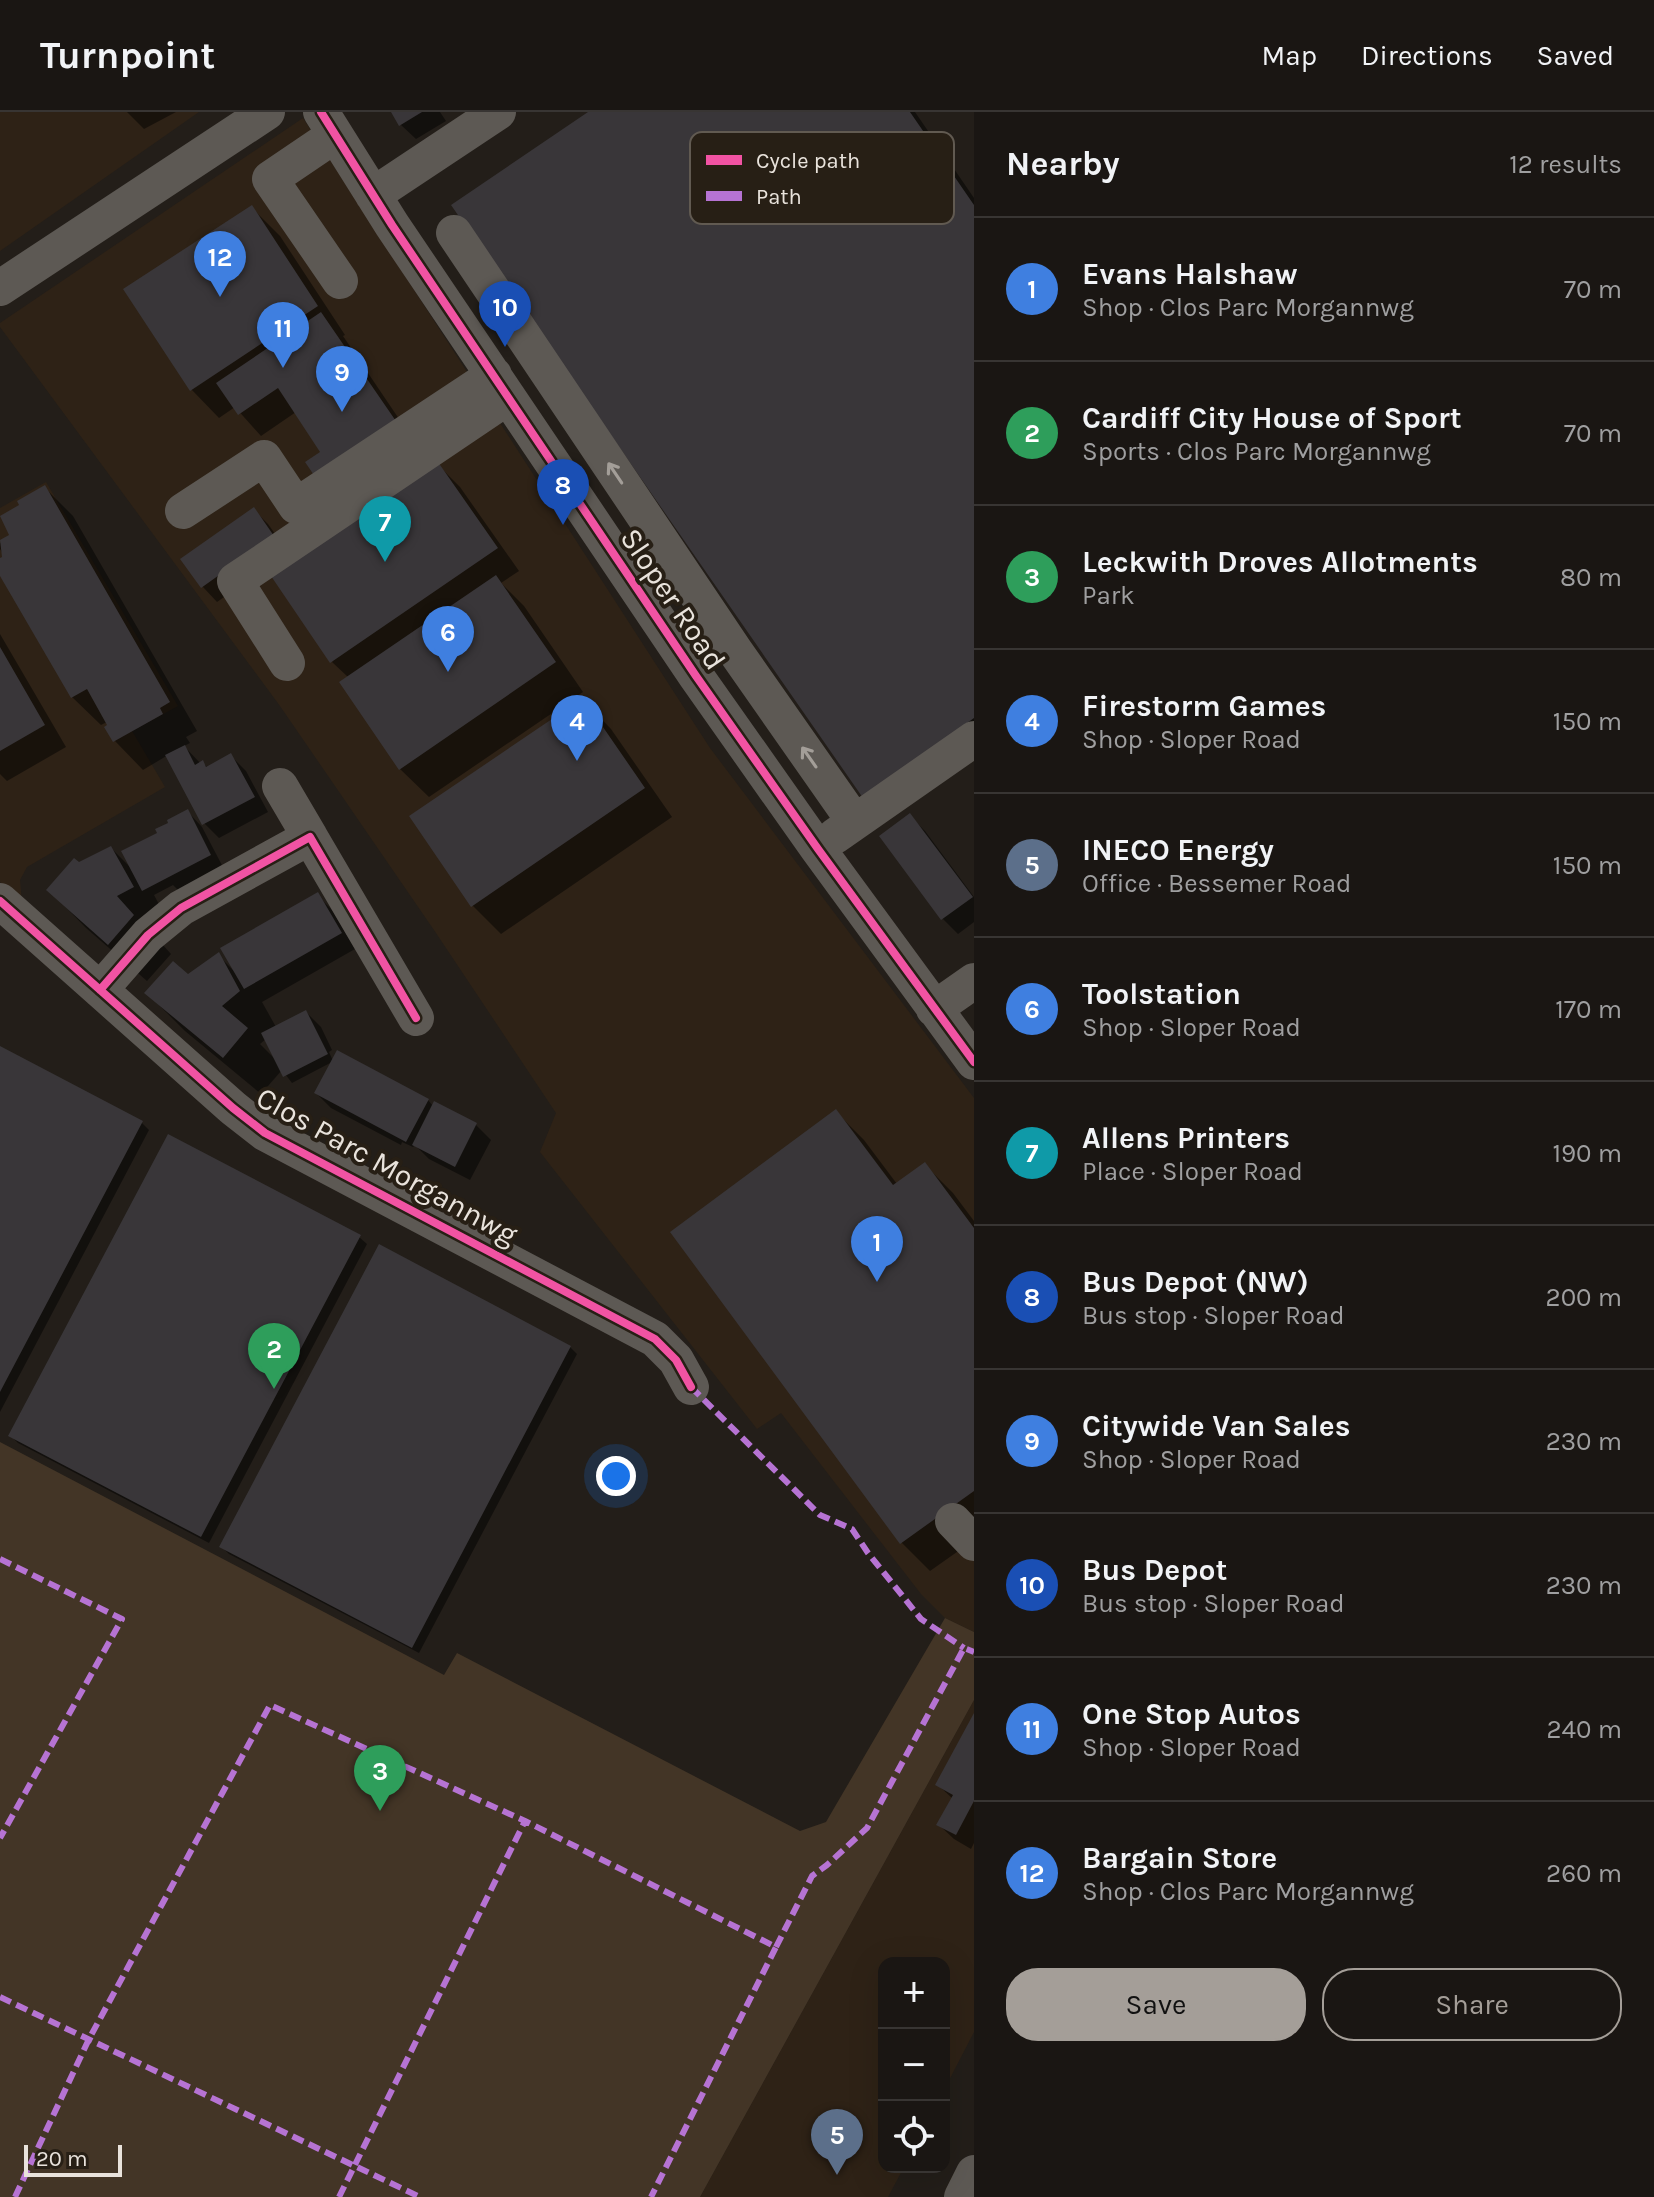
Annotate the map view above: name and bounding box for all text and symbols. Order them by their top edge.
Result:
text: Turnpoint [40,33,215,78]
text: Map [1262,39,1317,72]
text: Directions [1361,39,1493,72]
text: Saved [1537,39,1614,72]
legend [690,132,954,224]
text: Nearby [1006,144,1120,184]
text: Cycle path [756,148,860,174]
text: 12 results [1509,149,1622,180]
text: Path [756,184,802,210]
pin: 12 [194,231,246,297]
text: Evans Halshaw [1082,256,1297,292]
text: 1 [1027,274,1037,305]
text: 70 m [1564,274,1622,305]
pin: 10 [479,281,531,347]
text: Shop · Clos Parc Morgannwg [1082,292,1414,323]
pin: 11 [257,302,309,368]
pin: 9 [316,346,368,412]
text: Cardiff City House of Sport [1082,400,1462,436]
text: 2 [1024,418,1040,449]
text: 70 m [1564,418,1622,449]
text: Sports · Clos Parc Morgannwg [1082,436,1431,467]
pin: 8 [537,459,589,525]
one-way arrow [607,462,623,485]
pin: 7 [359,496,411,562]
street label: Sloper Road [613,521,733,677]
text: Leckwith Droves Allotments [1082,544,1478,580]
text: 3 [1024,562,1040,593]
text: 80 m [1560,562,1622,593]
text: Park [1082,580,1135,611]
pin: 6 [422,606,474,672]
text: Firestorm Games [1082,688,1326,724]
pin: 4 [551,695,603,761]
text: 4 [1024,706,1040,737]
text: 150 m [1553,706,1622,737]
text: Shop · Sloper Road [1082,724,1301,755]
one-way arrow [801,746,817,768]
text: INECO Energy [1082,832,1274,868]
text: 5 [1024,850,1040,881]
text: 150 m [1553,850,1622,881]
text: Office · Bessemer Road [1082,868,1351,899]
text: Toolstation [1082,976,1241,1012]
text: 6 [1024,994,1040,1025]
text: 170 m [1555,994,1622,1025]
text: Shop · Sloper Road [1082,1012,1301,1043]
street label: Clos Parc Morgannwg [250,1079,524,1253]
text: Allens Printers [1082,1120,1290,1156]
text: 7 [1026,1138,1038,1169]
text: 190 m [1552,1138,1622,1169]
text: Place · Sloper Road [1082,1156,1303,1187]
pin: 1 [851,1216,903,1282]
text: Bus Depot (NW) [1082,1264,1309,1300]
text: 8 [1024,1282,1040,1313]
text: 200 m [1546,1282,1622,1313]
text: Bus stop · Sloper Road [1082,1300,1345,1331]
pin: 2 [248,1323,300,1389]
text: Citywide Van Sales [1082,1408,1351,1444]
text: 9 [1024,1426,1040,1457]
text: 230 m [1546,1426,1622,1457]
text: Shop · Sloper Road [1082,1444,1301,1475]
your location [596,1456,636,1496]
text: Bus Depot [1082,1552,1227,1588]
text: 10 [1019,1570,1045,1601]
text: 230 m [1546,1570,1622,1601]
text: Bus stop · Sloper Road [1082,1588,1345,1619]
text: One Stop Autos [1082,1696,1301,1732]
text: 11 [1023,1714,1041,1745]
text: 240 m [1546,1714,1622,1745]
text: Shop · Sloper Road [1082,1732,1301,1763]
pin: 3 [354,1745,406,1811]
text: Bargain Store [1082,1840,1277,1876]
text: 12 [1020,1858,1045,1889]
text: 260 m [1546,1858,1622,1889]
text: Shop · Clos Parc Morgannwg [1082,1876,1414,1907]
map controls [878,1957,950,2173]
button: + [878,1957,950,2029]
button: Save [1006,1968,1306,2041]
button: Share [1322,1968,1622,2041]
button: − [878,2029,950,2101]
button: locate [878,2101,950,2173]
pin: 5 [811,2109,863,2175]
scale bar [24,2141,122,2177]
text: 20 m [36,2146,88,2172]

